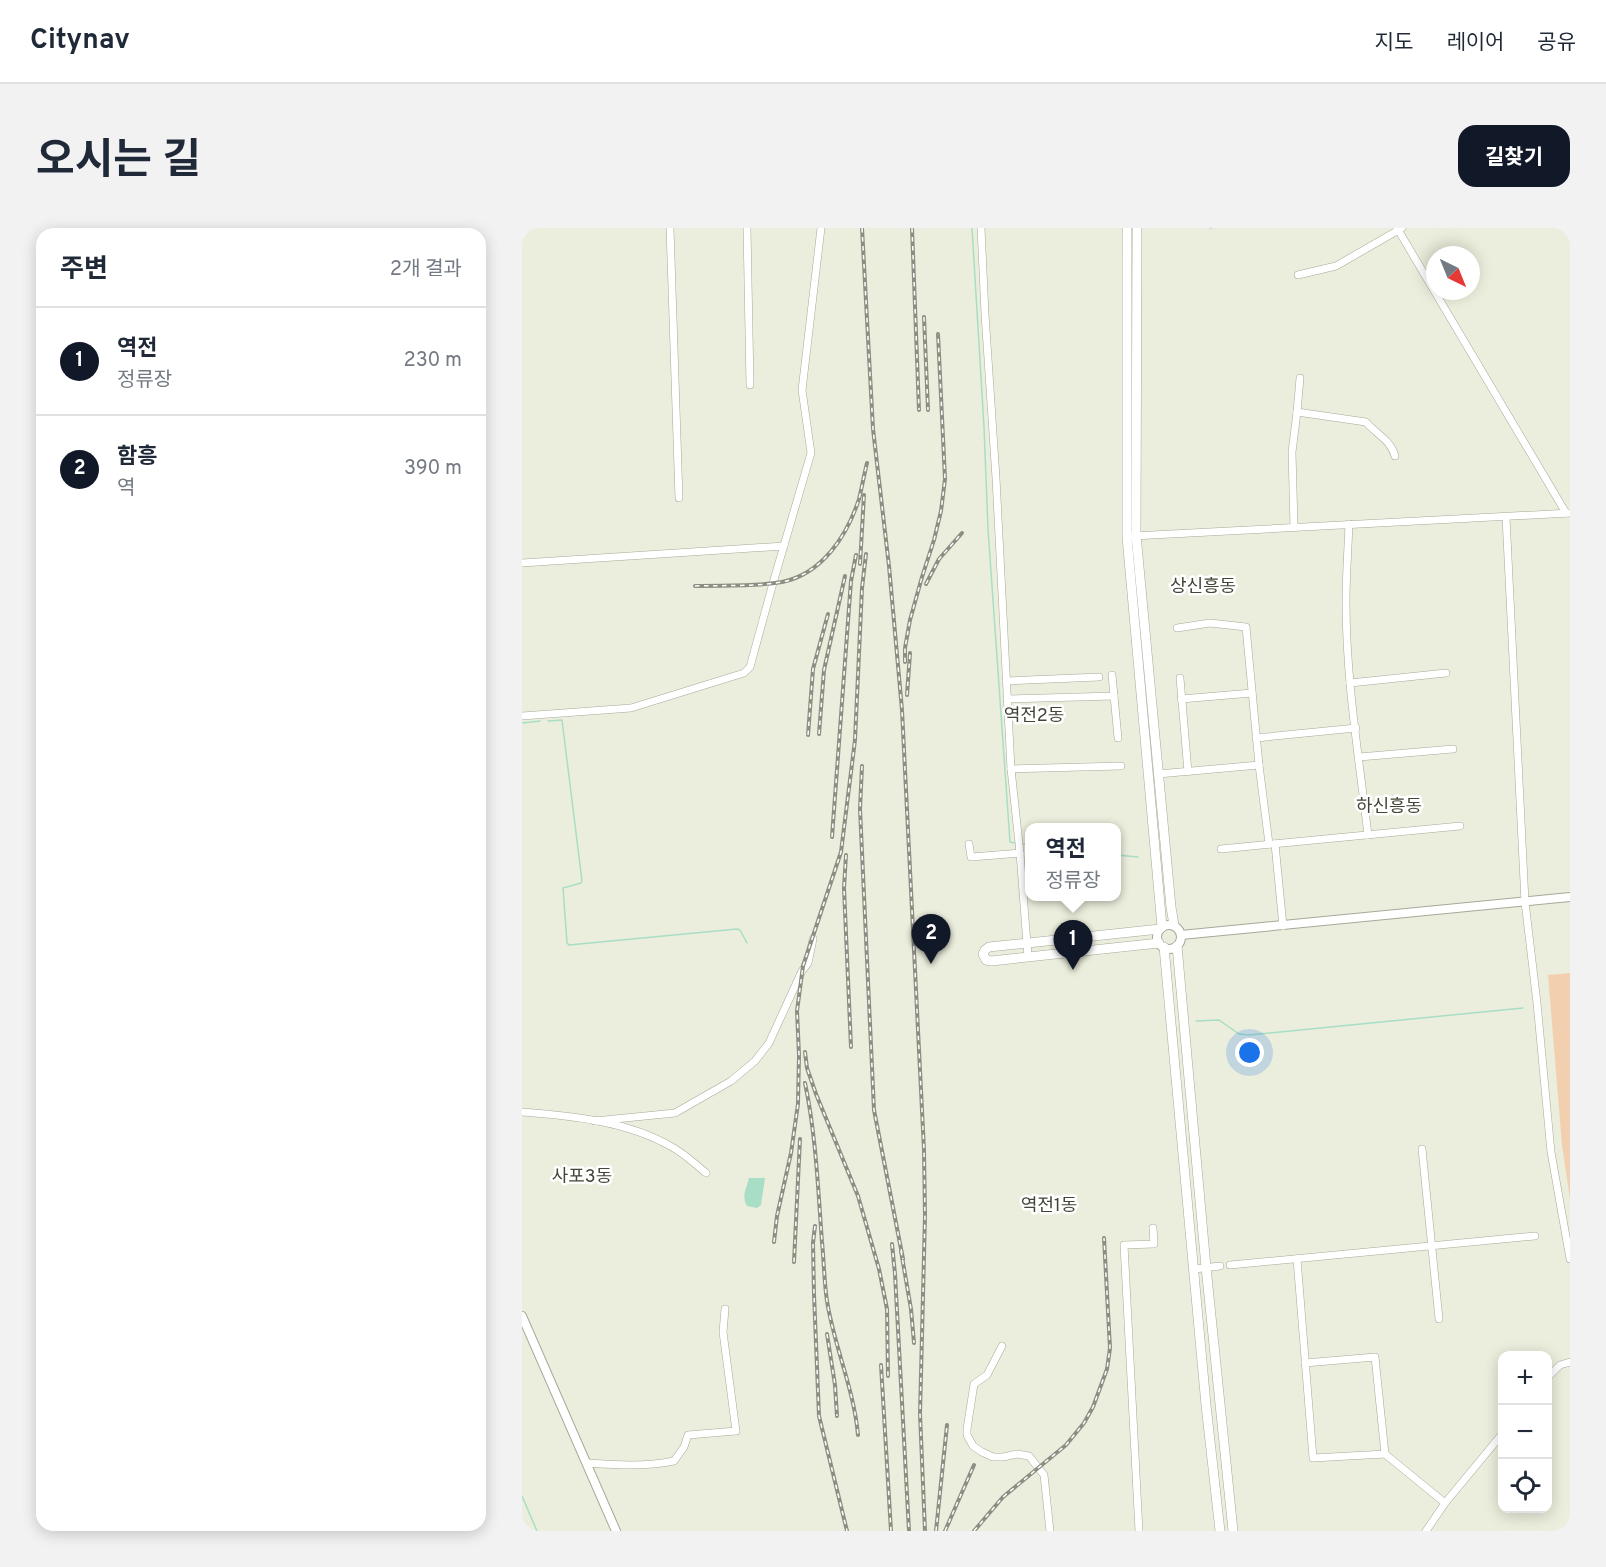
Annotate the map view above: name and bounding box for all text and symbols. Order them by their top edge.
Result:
text: Citynav [30,23,130,59]
text: 지도 [1375,30,1413,57]
text: 레이어 [1446,30,1504,57]
text: 공유 [1537,30,1576,57]
button: 길찾기 [1458,125,1570,187]
text: 오시는 길 [36,136,201,189]
north arrow [1426,246,1480,300]
text: 주변 [60,254,108,287]
text: 2개 결과 [390,257,462,283]
text: 역전 [117,336,157,363]
text: 1 [76,348,84,374]
text: 230 m [403,348,462,374]
text: 정류장 [117,368,172,394]
text: 함흥 [117,444,157,471]
text: 2 [73,456,86,482]
text: 390 m [404,456,462,482]
text: 역 [117,476,135,502]
district label: 상신흥동 [1170,576,1236,599]
district label: 역전2동 [1004,705,1064,728]
district label: 하신흥동 [1356,796,1422,819]
popup [1025,823,1121,901]
text: 역전 [1045,837,1086,864]
text: 정류장 [1045,869,1101,895]
pin: 2 [912,914,950,964]
pin: 1 [1054,920,1092,970]
your location [1235,1038,1264,1067]
district label: 사포3동 [552,1166,612,1189]
district label: 역전1동 [1021,1195,1077,1218]
map controls [1498,1351,1552,1513]
button: + [1498,1351,1552,1405]
button: − [1498,1405,1552,1459]
button: locate [1498,1459,1552,1513]

